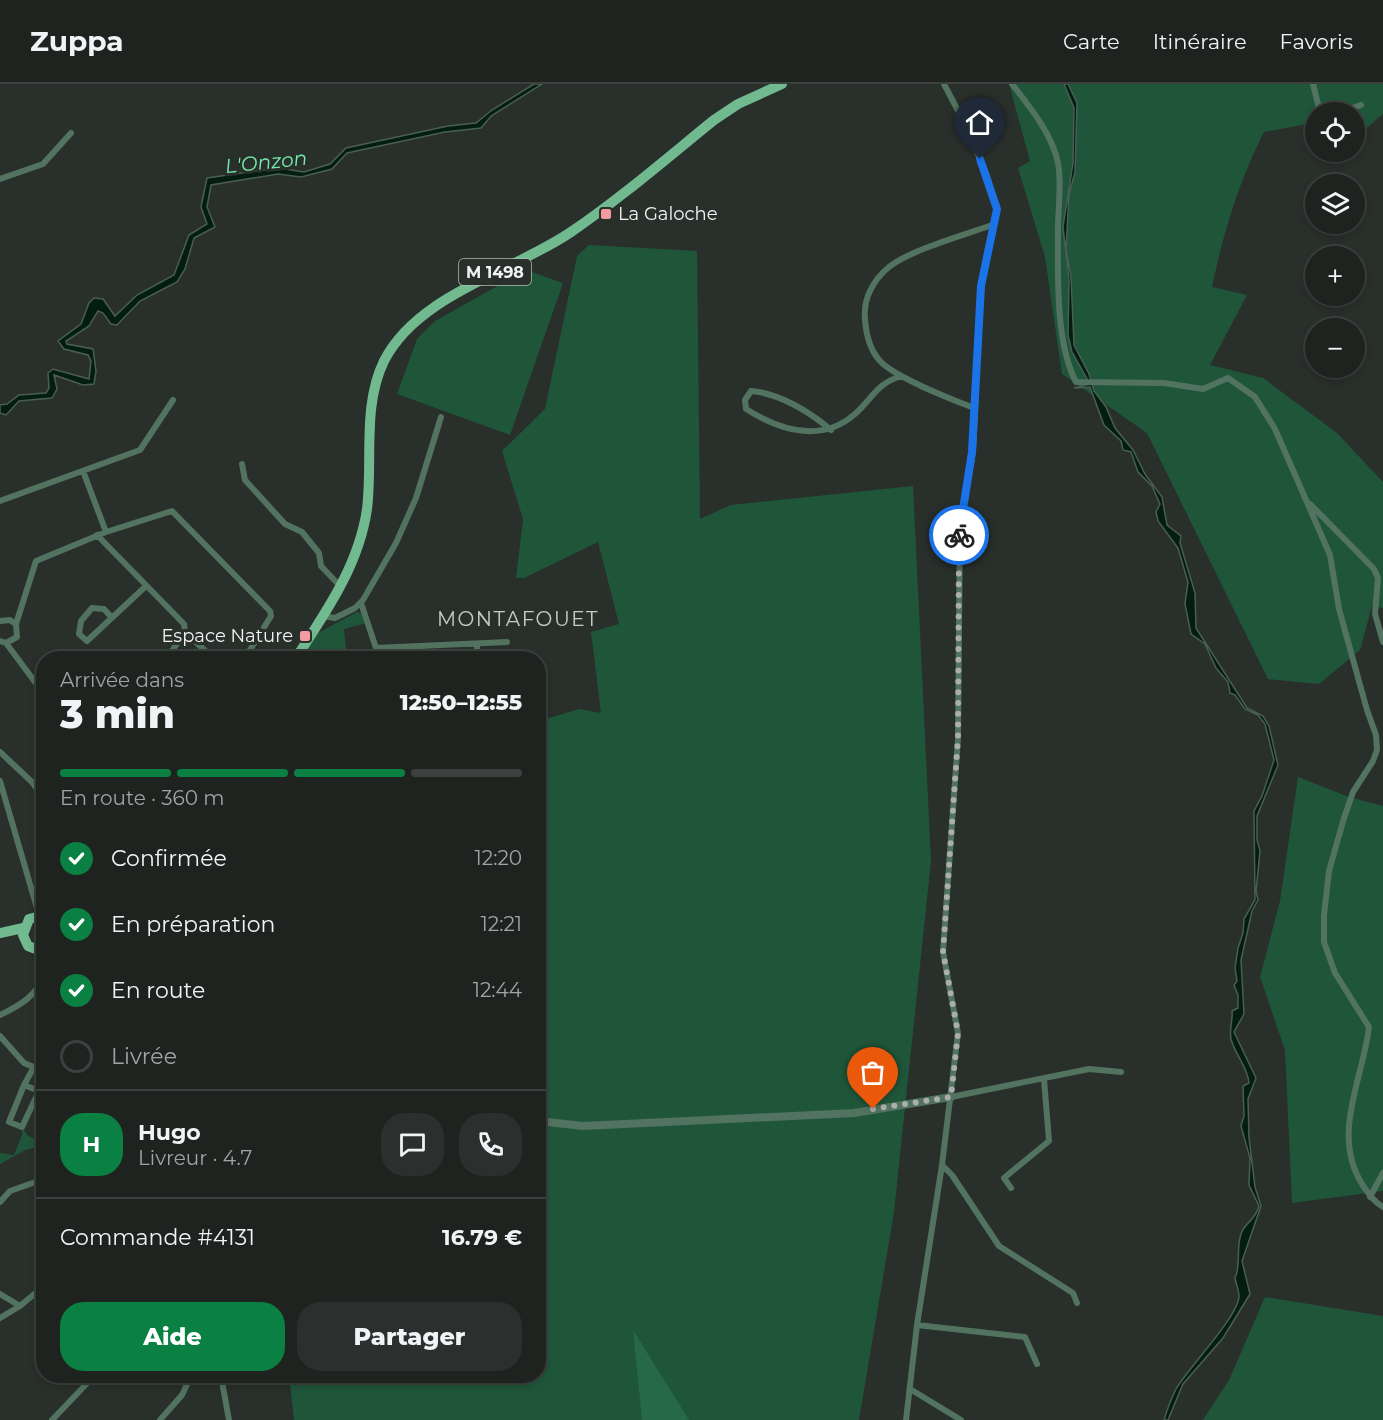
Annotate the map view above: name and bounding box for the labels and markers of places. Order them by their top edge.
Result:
pin [954,97,1005,159]
place label: La Galoche [618,203,718,225]
marker: La Galoche [599,207,613,221]
place label: Espace Nature [161,625,293,647]
marker: Espace Nature [298,629,312,643]
pin [847,1047,898,1109]

